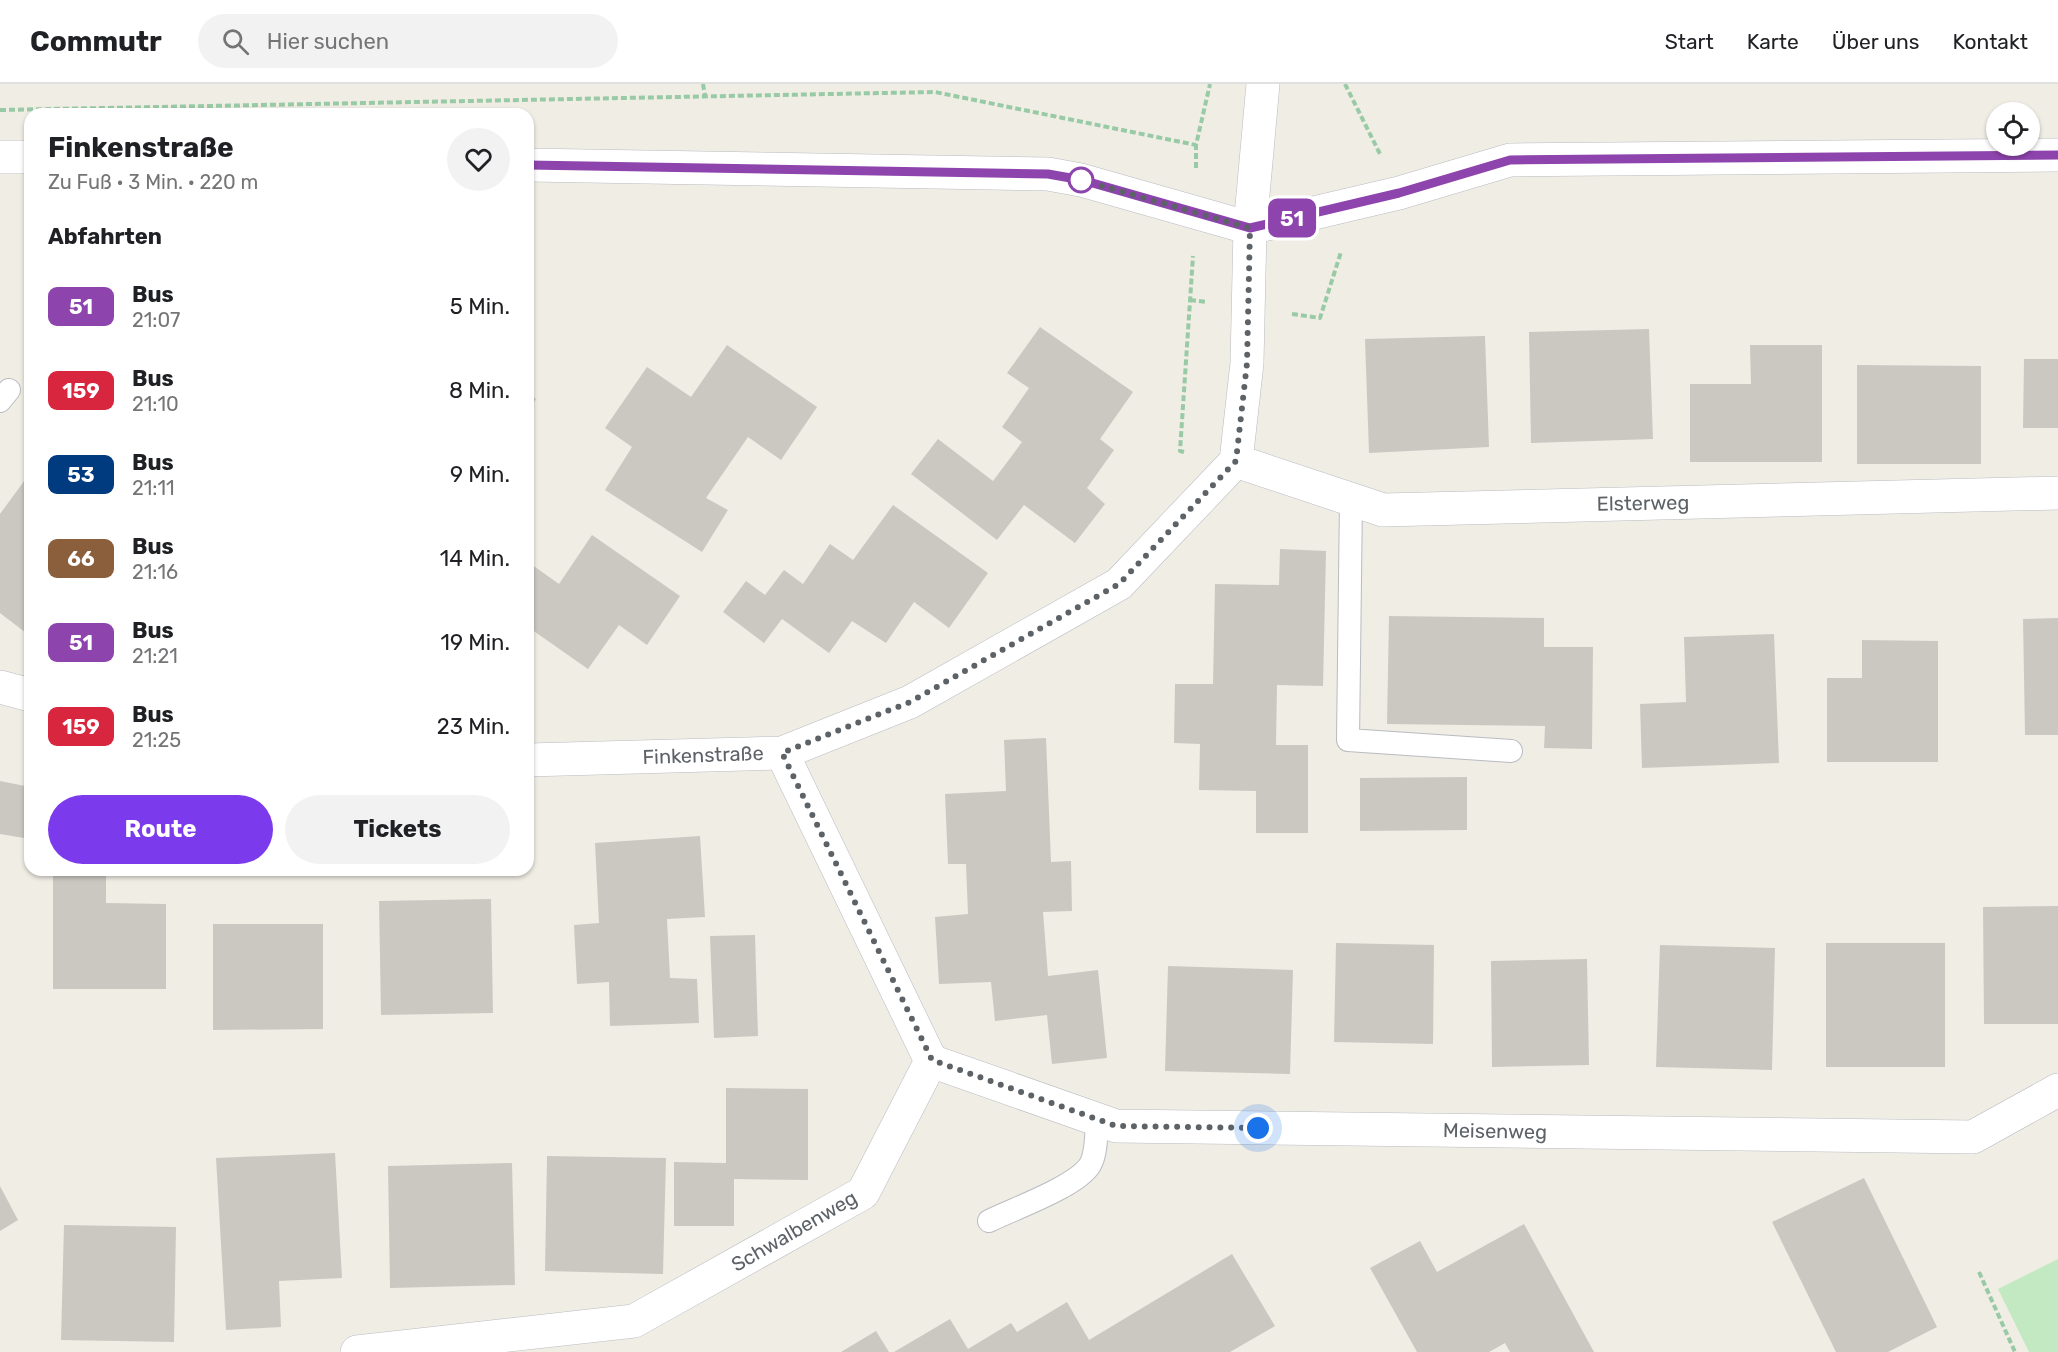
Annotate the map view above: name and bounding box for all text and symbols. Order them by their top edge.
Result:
search box [198,14,618,68]
text: Commutr [30,25,162,58]
icon: search [219,25,252,58]
text: Hier suchen [267,28,389,55]
text: Start [1665,29,1714,54]
text: Karte [1747,29,1799,54]
text: Über uns [1832,29,1920,54]
text: Kontakt [1953,29,2028,54]
map controls [1986,102,2040,156]
button: locate [1986,102,2040,156]
button: heart [447,128,510,191]
text: Finkenstraße [48,131,234,164]
unlabelled marker [1068,167,1094,193]
text: Zu Fuß · 3 Min. · 220 m [48,170,258,194]
line badge: 51 [1265,198,1319,238]
text: 51 [1280,206,1304,231]
text: Abfahrten [48,223,162,250]
text: Bus [132,281,174,308]
text: 5 Min. [450,293,510,320]
text: 51 [69,294,93,319]
text: 21:07 [132,308,180,332]
text: Bus [132,365,174,392]
text: 8 Min. [449,377,510,404]
text: 159 [62,378,100,403]
text: 21:10 [132,392,179,416]
text: Bus [132,449,174,476]
text: 9 Min. [450,461,510,488]
text: 53 [67,462,95,487]
text: 21:11 [132,476,175,500]
street label: Elsterweg [1596,490,1690,516]
text: Bus [132,533,174,560]
text: 14 Min. [440,545,510,572]
text: 66 [67,546,95,571]
text: 21:16 [132,560,178,584]
text: Bus [132,617,174,644]
text: 19 Min. [440,629,510,656]
text: 51 [69,630,93,655]
text: 21:21 [132,644,178,668]
text: Bus [132,701,174,728]
text: 23 Min. [437,713,510,740]
text: 159 [62,714,100,739]
text: 21:25 [132,728,181,752]
street label: Finkenstraße [642,741,764,769]
button: Route [48,795,273,864]
button: Tickets [285,795,510,864]
your location [1243,1113,1273,1143]
street label: Meisenweg [1443,1118,1547,1144]
street label: Schwalbenweg [727,1185,861,1277]

